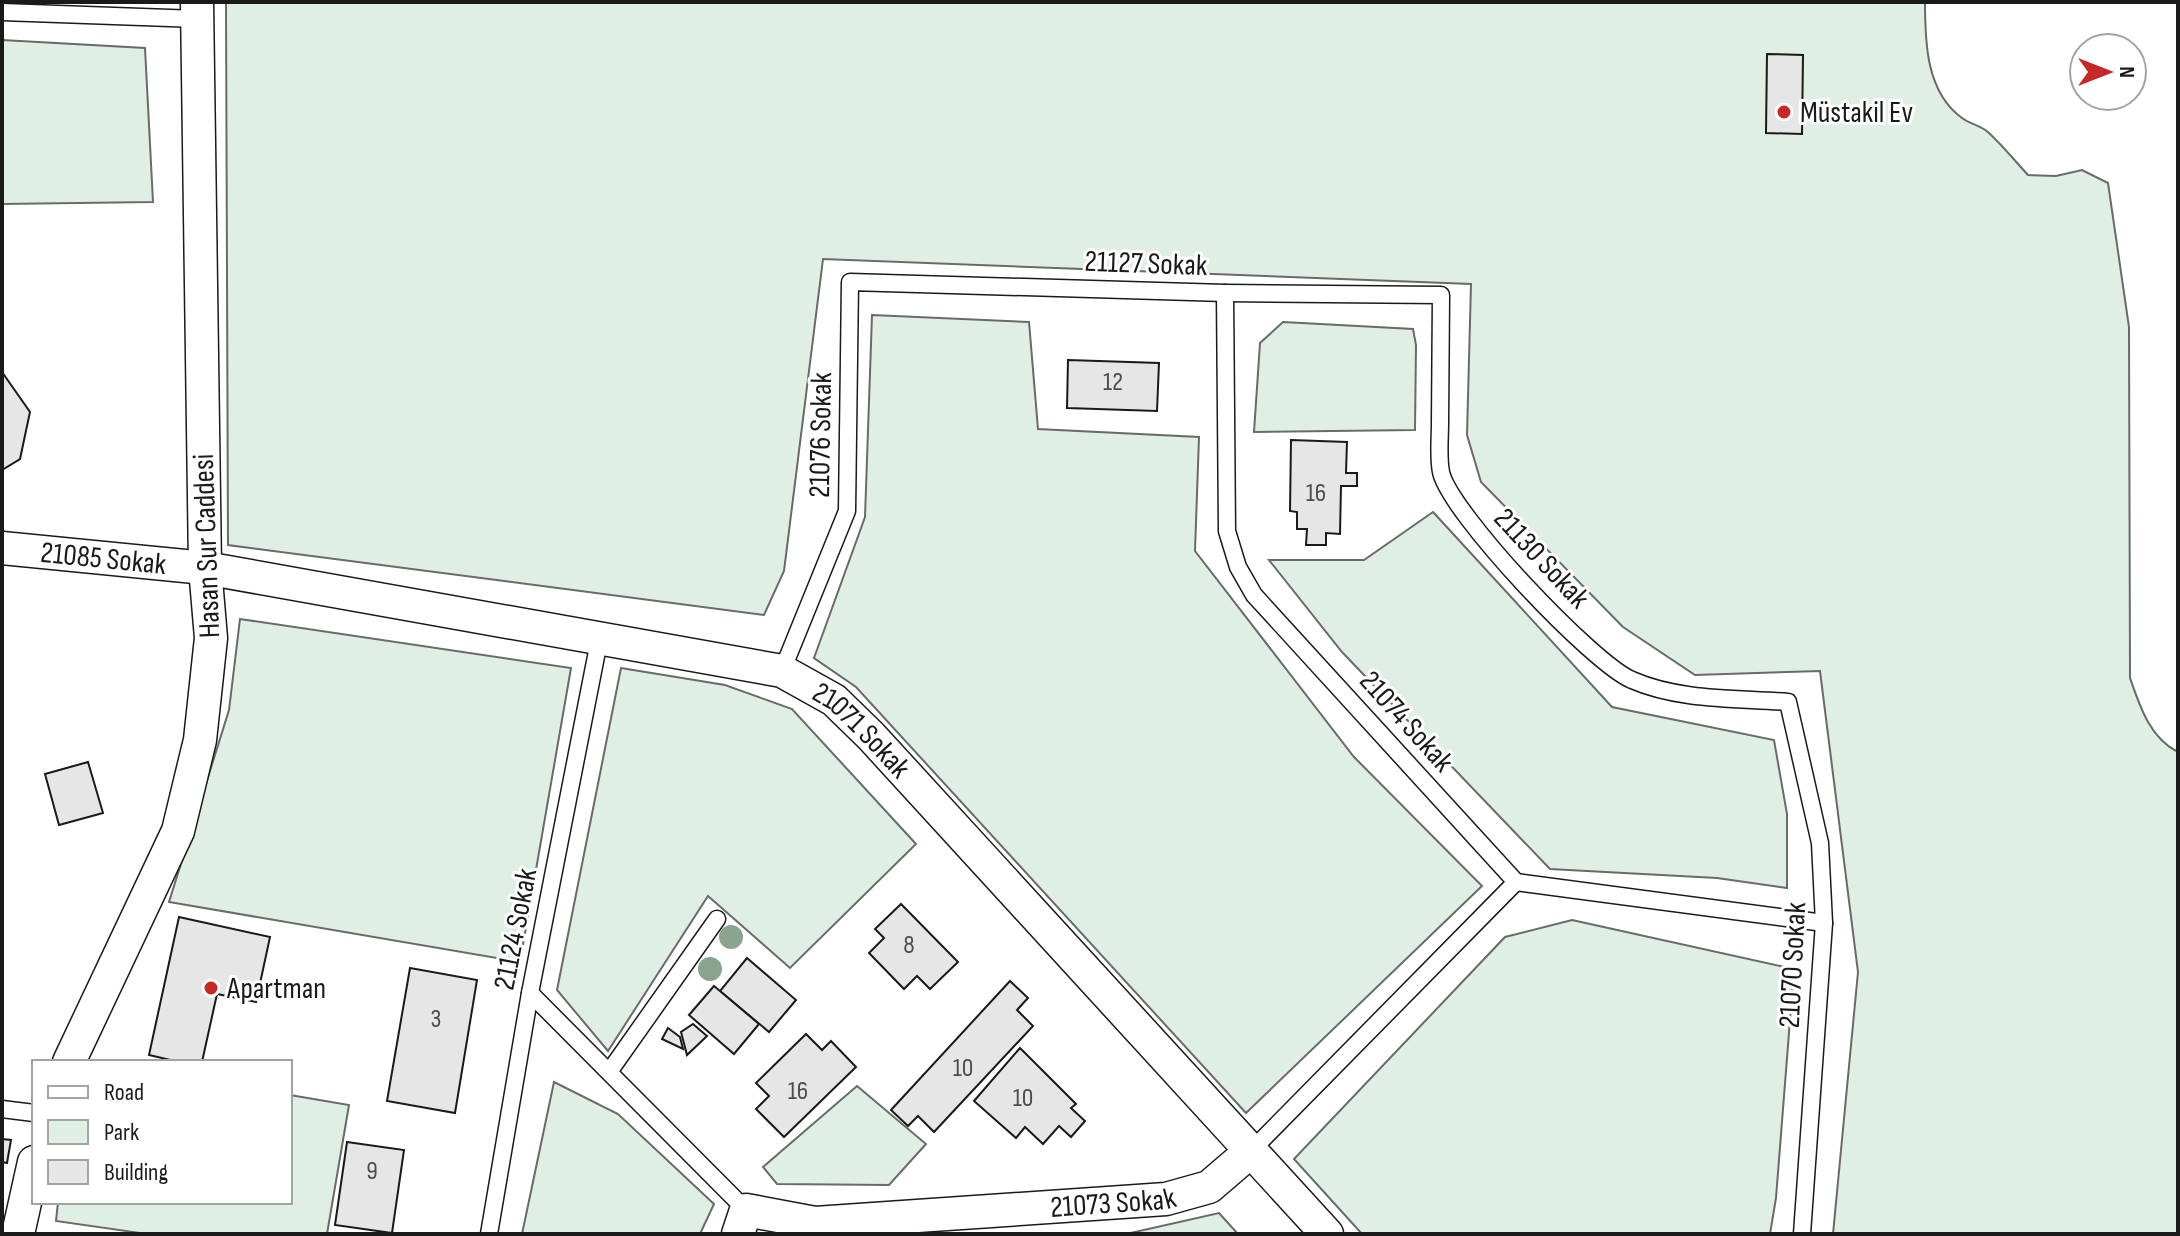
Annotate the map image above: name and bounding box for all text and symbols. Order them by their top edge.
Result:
north arrow [2068,32,2148,112]
text: N [2113,66,2140,78]
place label: Müstakil Ev [1800,95,1913,131]
marker: Müstakil Ev [1775,103,1793,121]
street label: 21127 Sokak [1084,244,1208,284]
house number: 12 [1103,367,1123,398]
street label: 21076 Sokak [802,371,840,498]
street label: Hasan Sur Caddesi [186,453,228,639]
house number: 16 [1306,478,1326,509]
street label: 21130 Sokak [1486,501,1597,617]
street label: 21085 Sokak [39,535,168,583]
street label: 21074 Sokak [1351,664,1461,780]
street label: 21071 Sokak [806,675,918,786]
street label: 21124 Sokak [487,865,545,993]
street label: 21070 Sokak [1772,901,1814,1029]
house number: 8 [903,930,915,961]
place label: Apartman [226,971,326,1007]
marker: Apartman [202,979,220,997]
house number: 3 [431,1004,441,1035]
house number: 10 [953,1053,973,1084]
legend [32,1060,292,1204]
house number: 16 [788,1076,808,1107]
text: Road [104,1078,144,1107]
house number: 10 [1013,1083,1033,1114]
text: Park [104,1118,139,1147]
house number: 9 [366,1156,378,1187]
text: Building [104,1158,168,1187]
street label: 21073 Sokak [1049,1180,1181,1226]

